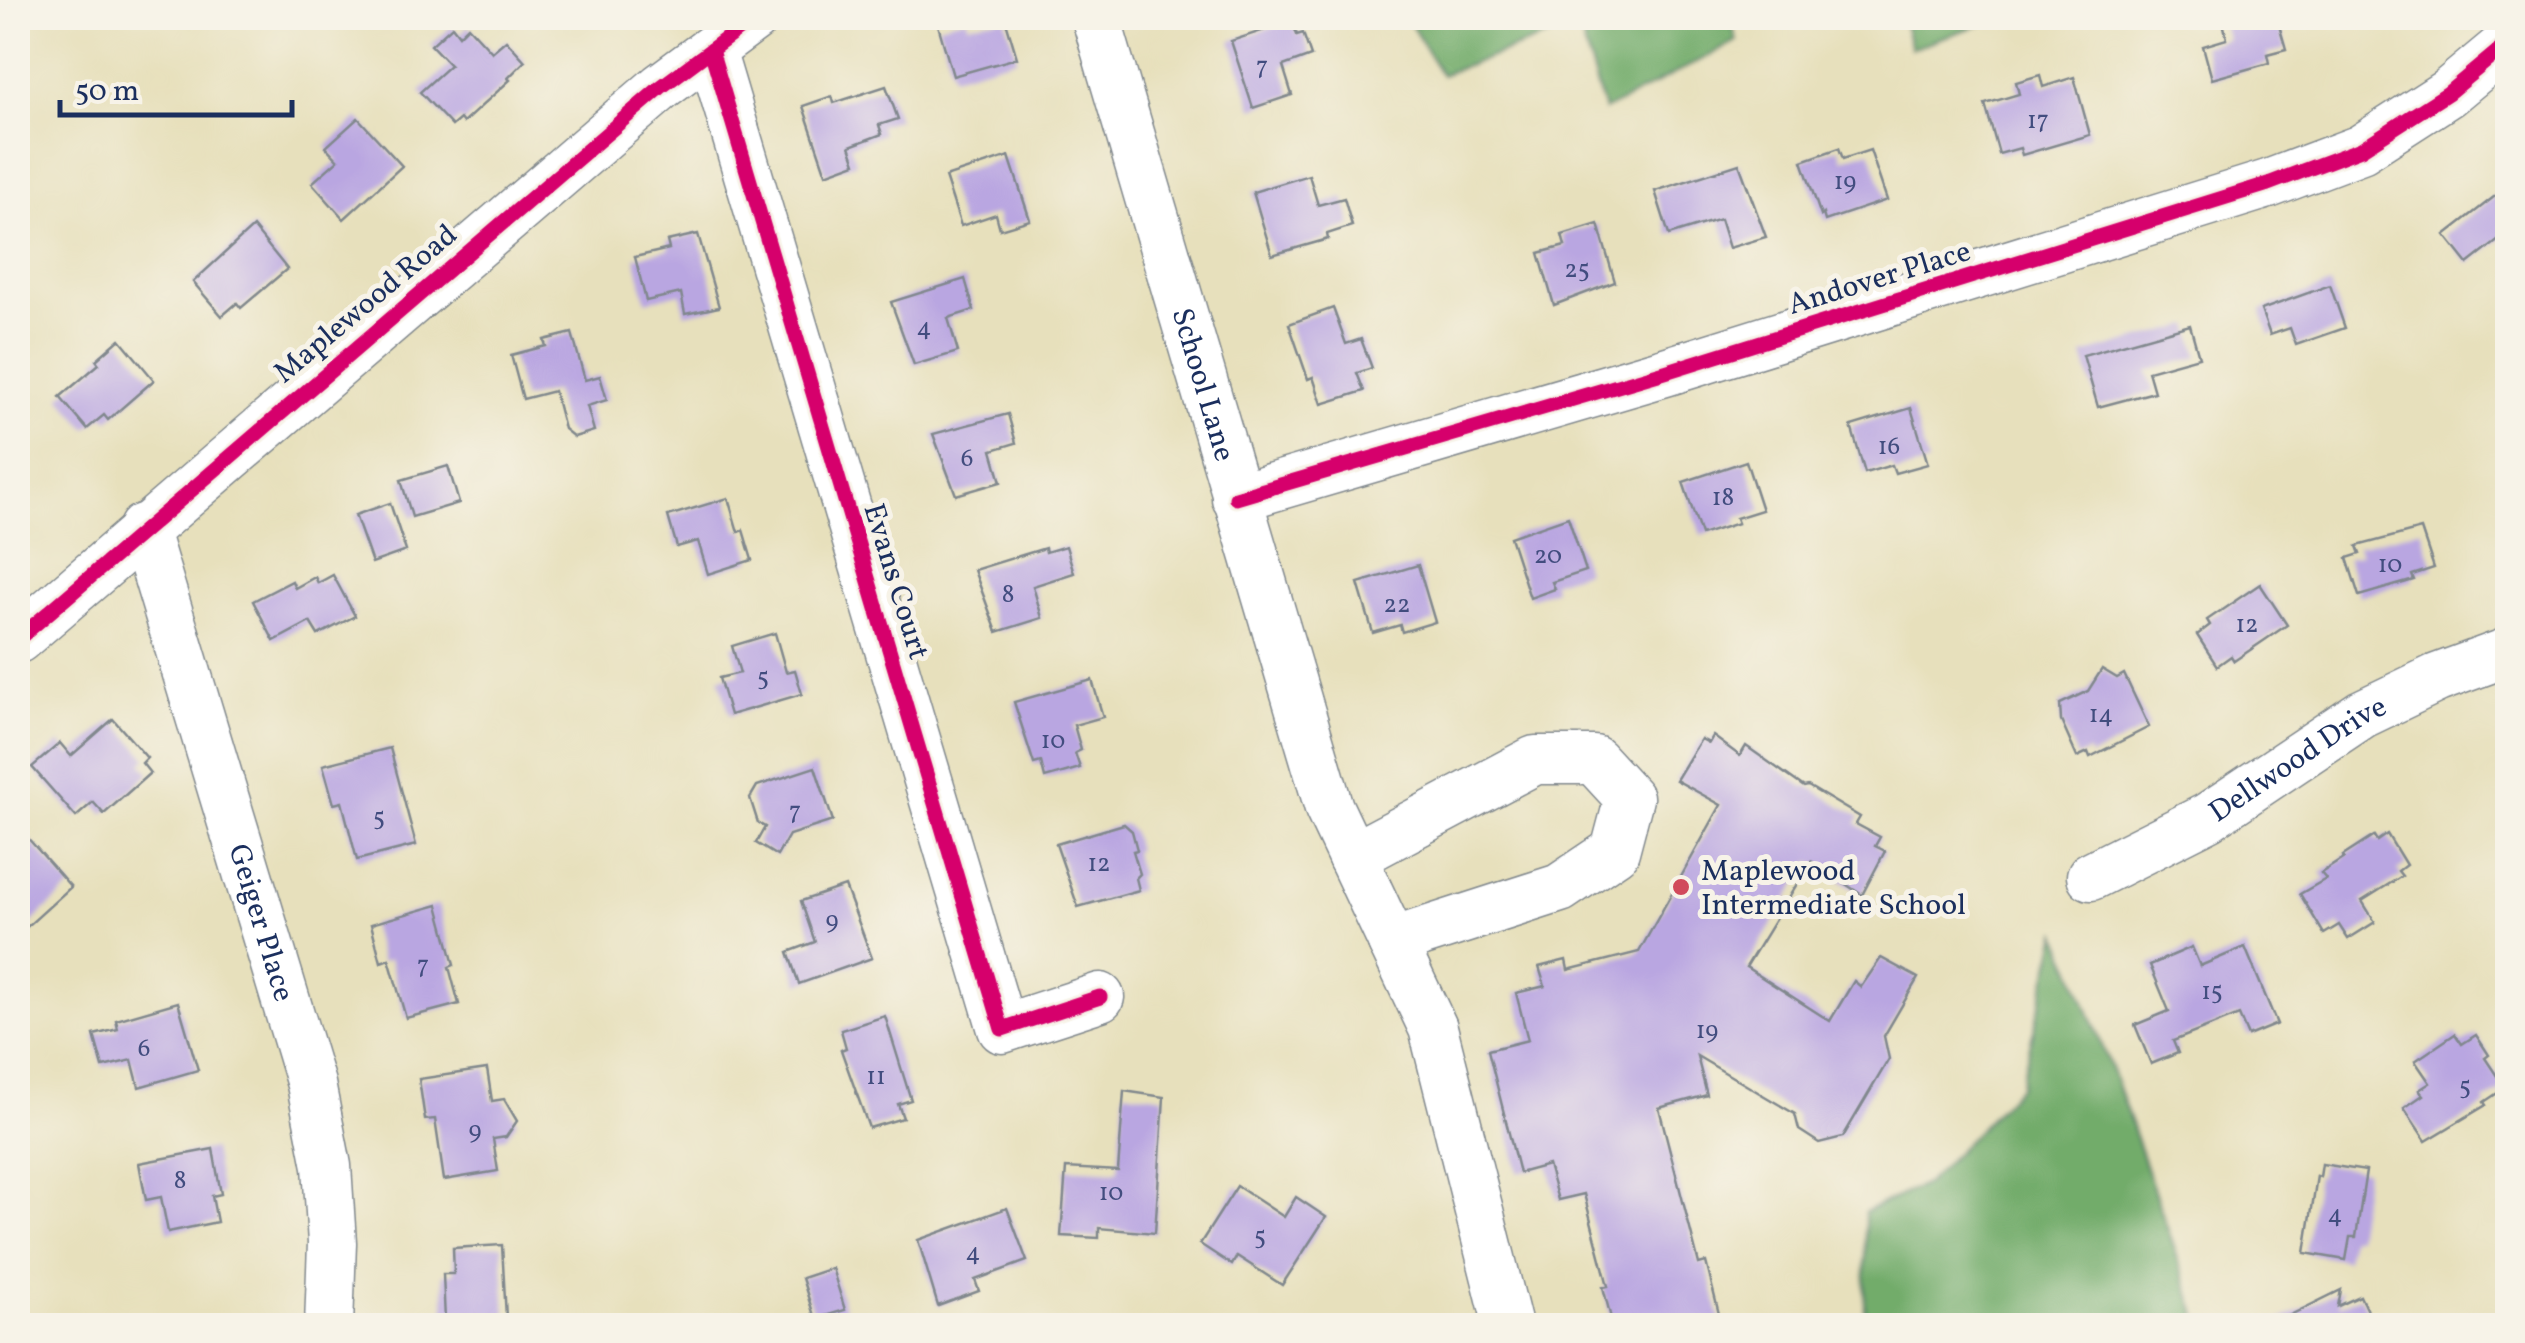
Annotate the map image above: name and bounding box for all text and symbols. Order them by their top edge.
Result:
house number: 7 [1256,50,1268,85]
scale bar [60,55,292,117]
text: 50 m [75,71,139,113]
house number: 17 [2027,104,2049,139]
house number: 19 [1834,165,1856,200]
street label: Maplewood Road [265,215,467,394]
street label: Andover Place [1783,231,1976,327]
house number: 25 [1564,253,1590,288]
street label: School Lane [1160,303,1245,467]
house number: 4 [917,311,931,346]
house number: 16 [1878,430,1900,465]
house number: 6 [961,442,973,477]
house number: 18 [1712,481,1734,516]
street label: Evans Court [851,498,939,665]
house number: 20 [1534,539,1562,574]
house number: 10 [2378,548,2402,583]
house number: 8 [1002,578,1014,613]
house number: 22 [1384,588,1410,623]
house number: 12 [2235,608,2259,643]
house number: 5 [757,661,769,696]
street label: Dellwood Drive [2201,686,2394,834]
house number: 14 [2089,698,2113,733]
house number: 10 [1041,724,1065,759]
house number: 7 [789,795,801,830]
house number: 5 [373,801,385,836]
street label: Geiger Place [217,839,304,1007]
house number: 12 [1087,847,1111,882]
place label: Maplewood Intermediate School [1701,851,1966,927]
marker: Maplewood Intermediate School [1670,876,1692,898]
house number: 9 [826,904,839,939]
house number: 7 [417,949,429,984]
house number: 15 [2201,975,2223,1010]
house number: 19 [1696,1014,1718,1049]
house number: 6 [138,1032,150,1067]
house number: 11 [866,1060,886,1095]
house number: 5 [2459,1070,2471,1105]
house number: 9 [469,1114,482,1149]
house number: 8 [174,1164,186,1199]
house number: 10 [1099,1176,1123,1211]
house number: 4 [2328,1198,2342,1233]
house number: 5 [1254,1220,1266,1255]
house number: 4 [966,1236,980,1271]

